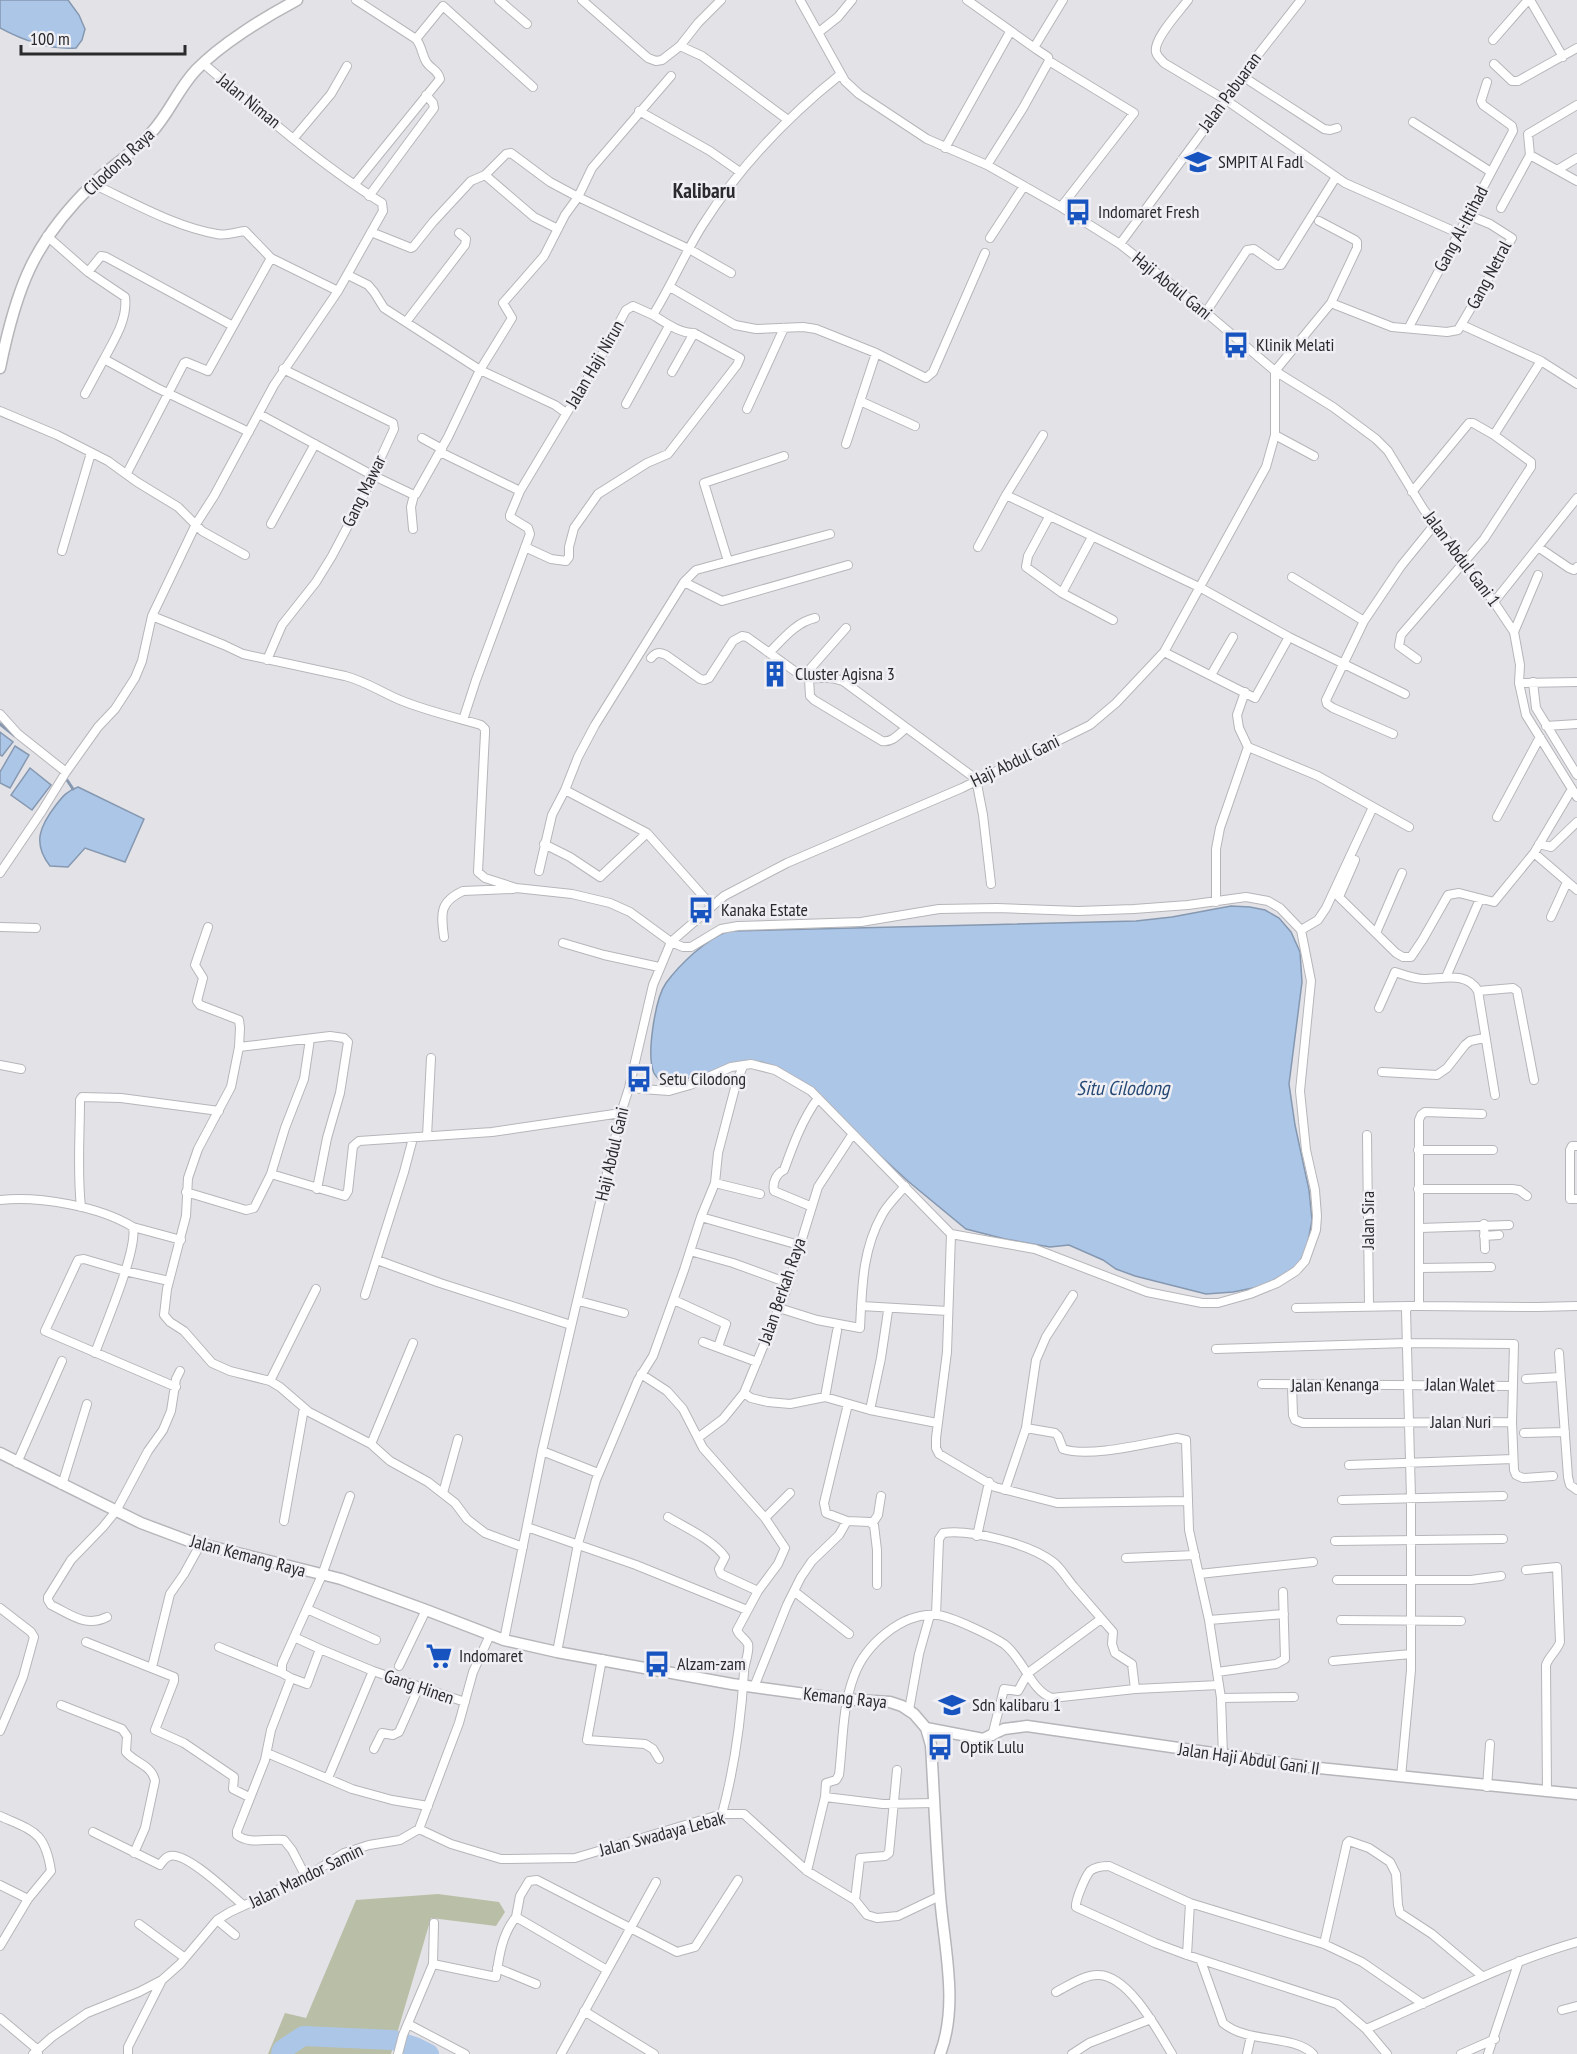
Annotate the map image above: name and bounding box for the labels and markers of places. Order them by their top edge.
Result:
school or university icon: SMPIT Al Fadl [1183,147,1213,177]
place label: SMPIT Al Fadl [1218,150,1304,173]
bus stop icon: Indomaret Fresh [1063,197,1093,227]
place label: Indomaret Fresh [1098,200,1200,223]
bus stop icon: Klinik Melati [1221,330,1251,360]
place label: Klinik Melati [1256,333,1334,356]
building icon: Cluster Agisna 3 [760,659,790,689]
place label: Cluster Agisna 3 [795,662,895,685]
bus stop icon: Kanaka Estate [686,895,716,925]
place label: Kanaka Estate [721,898,808,921]
bus stop icon: Setu Cilodong [624,1064,654,1094]
place label: Setu Cilodong [659,1067,746,1090]
supermarket icon: Indomaret [424,1641,454,1671]
place label: Indomaret [459,1644,523,1667]
bus stop icon: Alzam-zam [642,1649,672,1679]
place label: Alzam-zam [677,1652,746,1675]
school or university icon: Sdn kalibaru 1 [937,1690,967,1720]
place label: Sdn kalibaru 1 [972,1693,1061,1716]
bus stop icon: Optik Lulu [925,1732,955,1762]
place label: Optik Lulu [960,1735,1024,1758]

